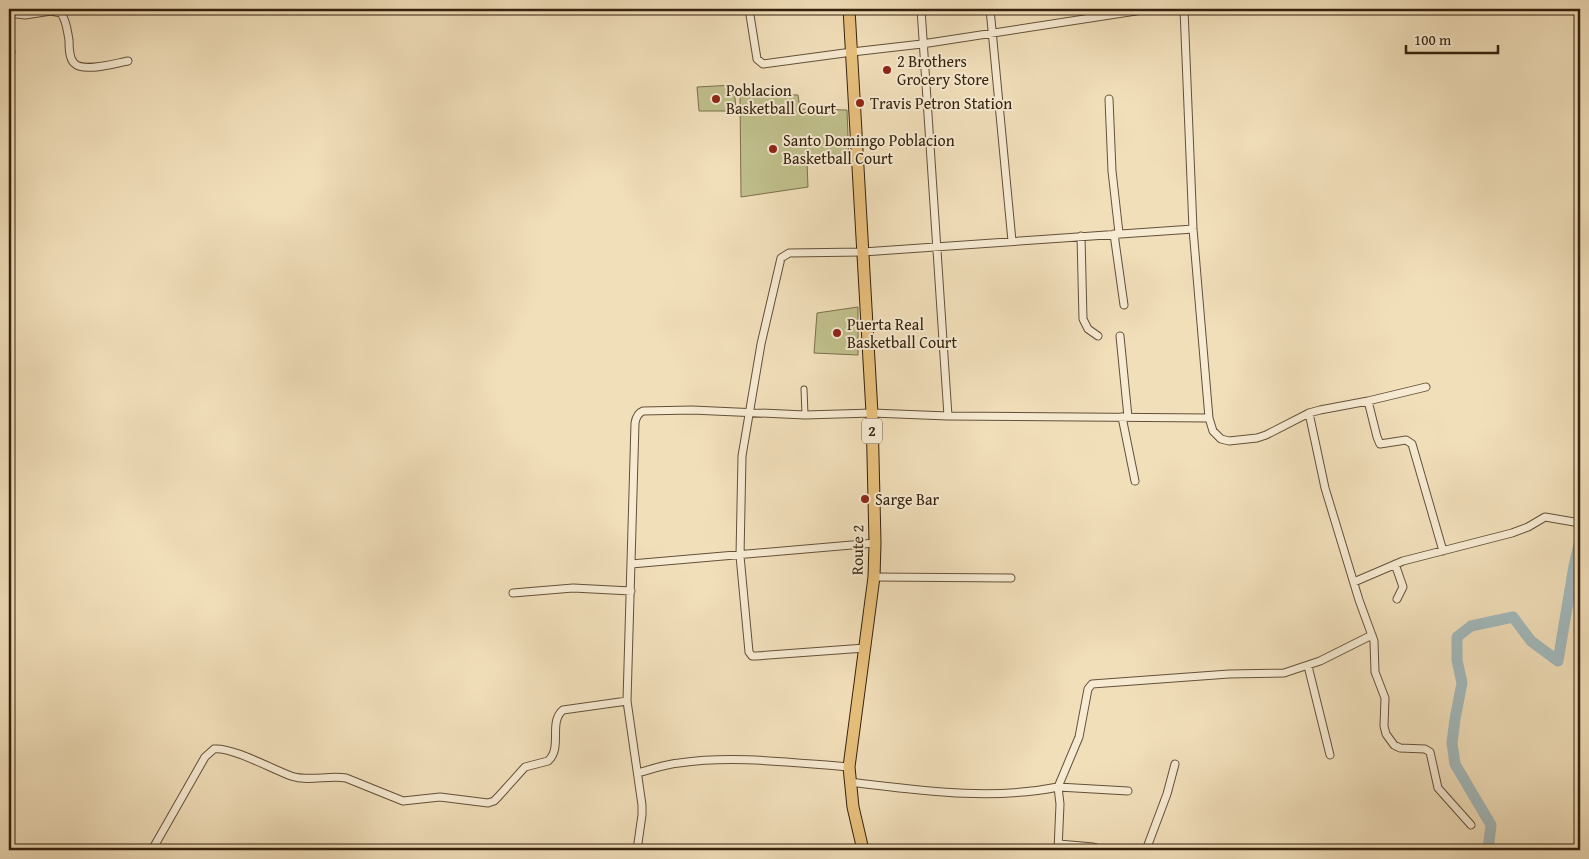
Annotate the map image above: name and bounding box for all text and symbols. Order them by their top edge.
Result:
scale bar [1406,22,1499,54]
text: 100 m [1414,29,1452,50]
place label: 2 Brothers Grocery Store [897,49,989,91]
marker: 2 Brothers Grocery Store [881,64,893,76]
place label: Poblacion Basketball Court [726,78,836,120]
place label: Travis Petron Station [870,91,1012,115]
marker: Poblacion Basketball Court [710,93,722,105]
marker: Travis Petron Station [854,97,866,109]
place label: Santo Domingo Poblacion Basketball Court [783,128,955,170]
marker: Santo Domingo Poblacion Basketball Court [767,143,779,155]
place label: Puerta Real Basketball Court [847,312,957,354]
marker: Puerta Real Basketball Court [831,327,843,339]
road number: 2 [862,418,882,444]
place label: Sarge Bar [875,487,940,511]
marker: Sarge Bar [859,493,871,505]
street label: Route 2 [845,525,869,575]

